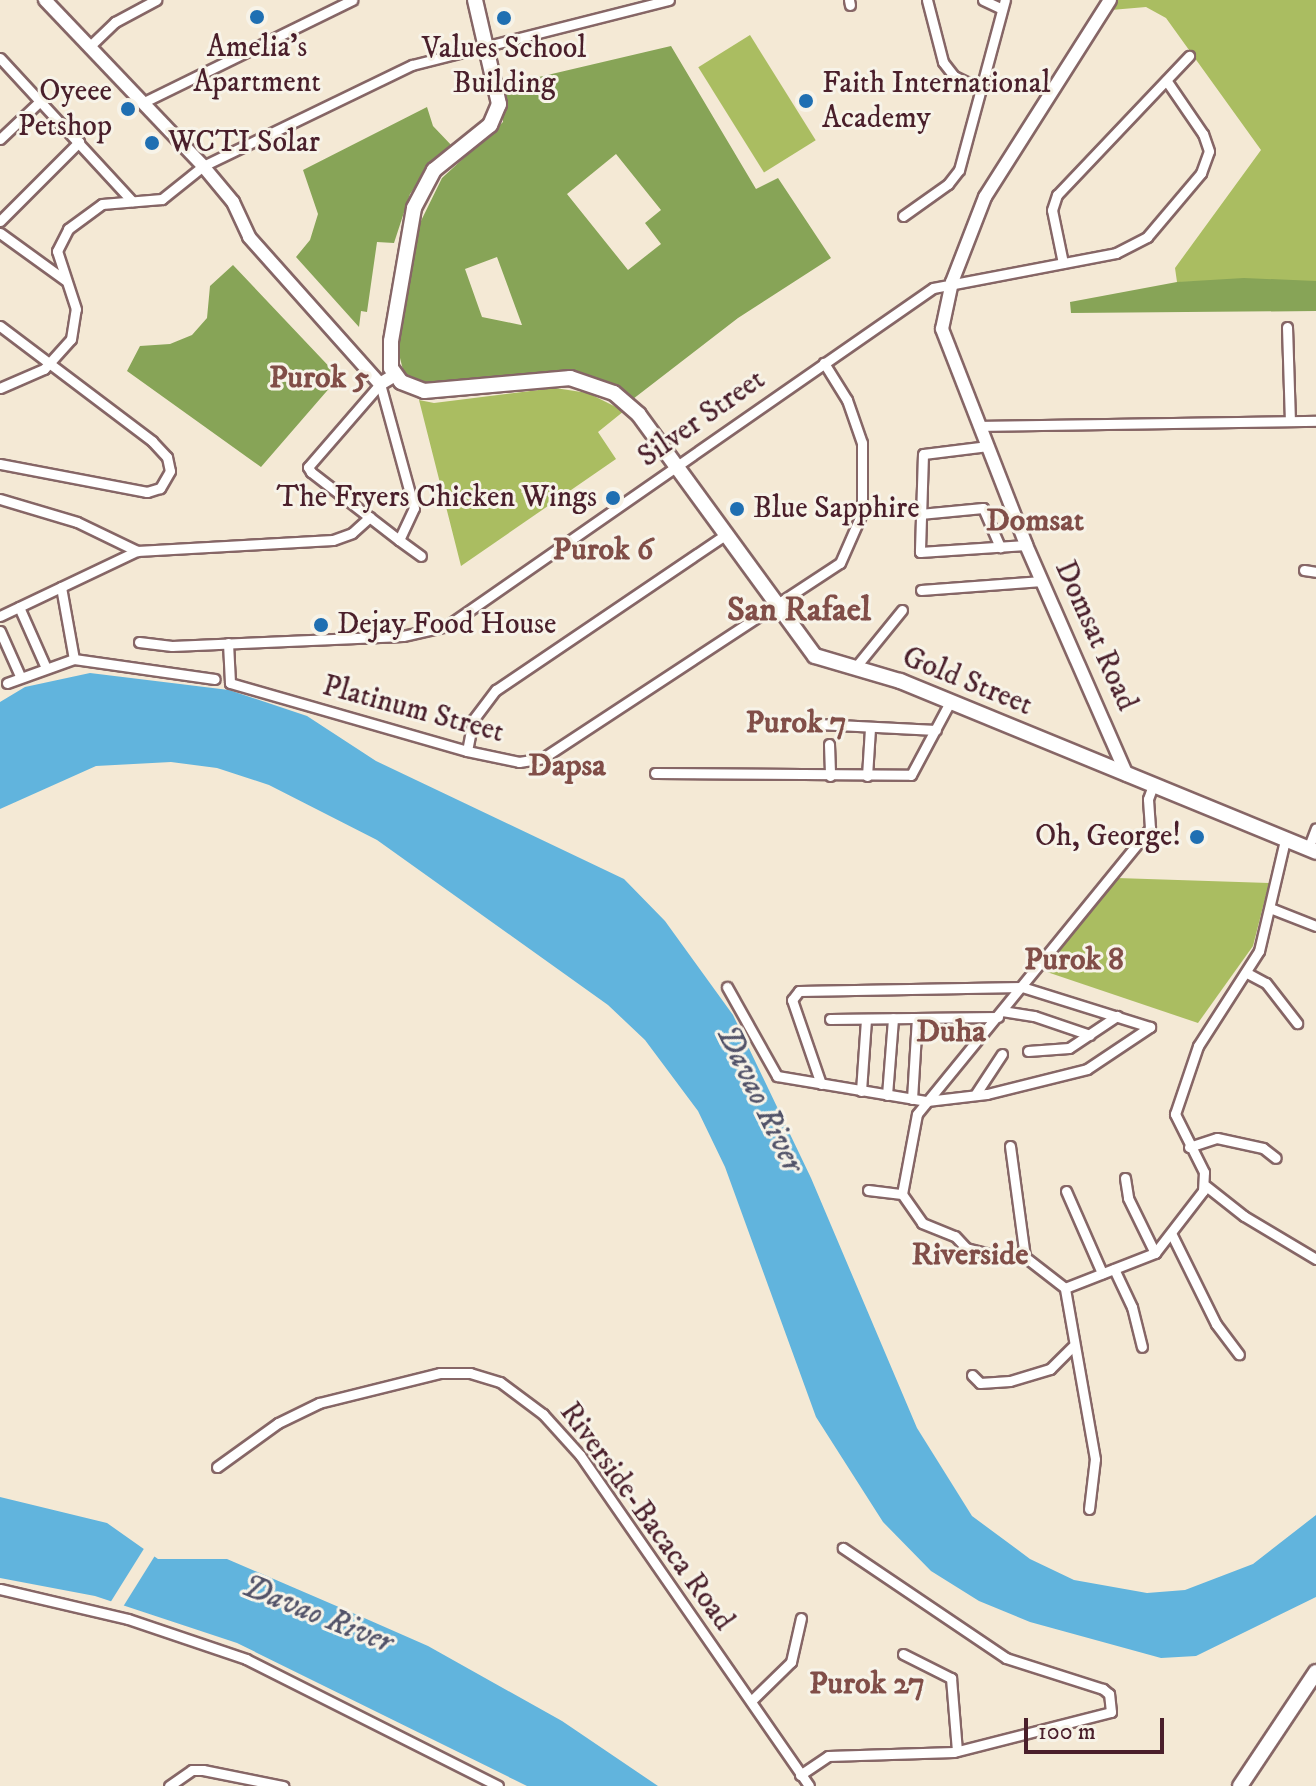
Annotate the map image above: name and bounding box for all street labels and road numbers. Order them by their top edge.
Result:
street label: Silver Street [632,362,772,476]
street label: Domsat Road [1046,555,1144,717]
street label: Gold Street [897,640,1037,724]
street label: Platinum Street [318,669,508,751]
street label: Riverside-Bacaca Road [551,1396,741,1638]

